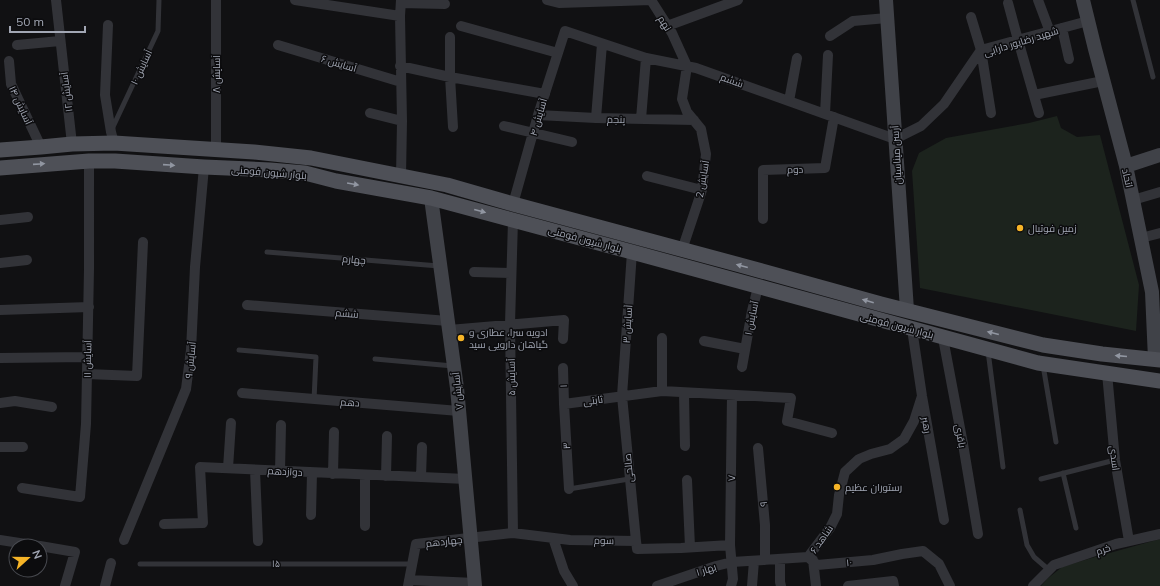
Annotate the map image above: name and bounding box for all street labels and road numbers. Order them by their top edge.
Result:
street label: نهم [654,13,674,34]
street label: شهید رضاپور دارابی [982,24,1060,59]
street label: آسایش ‍۱۰ [128,47,155,87]
street label: آسایش ۶ [320,52,358,75]
street label: آسایش ۸ [210,55,223,93]
street label: ششم [718,70,745,92]
street label: آسایش ۱۲ [58,71,75,113]
street label: آسایش ۱۴ [6,84,35,127]
street label: آسایش ۴ [527,97,550,137]
street label: پنجم [607,113,626,127]
street label: آرسن میناسیان [888,125,905,185]
street label: آسایش 2 [693,159,712,199]
street label: بلوار شیون فومنی [231,163,307,182]
street label: دوم [787,163,804,177]
street label: اتحاد [1119,167,1136,189]
street label: بلوار شیون فومنی [547,223,623,256]
street label: چهارم [341,252,366,268]
street label: آسایش ۱ [742,299,762,336]
street label: آسایش ۳ [620,304,635,344]
street label: ششم [335,306,359,322]
street label: بلوار شیون فومنی [859,309,935,342]
street label: آسایش ۱۱ [81,340,94,378]
street label: آسایش ۹ [182,341,199,379]
street label: آسایش ۵ [505,358,518,396]
street label: آسایش ۷ [449,371,466,410]
street label: ۱ [557,384,570,388]
street label: ثابتی [582,393,604,408]
street label: دهم [340,395,360,411]
street label: رهبر [918,415,934,434]
street label: باقری [952,423,969,449]
street label: ۳ [560,442,573,450]
street label: اسدی [1107,445,1122,471]
street label: صالحی [621,453,636,483]
street label: دوازدهم [267,464,303,480]
street label: ۷ [725,475,738,481]
street label: ۹ [757,501,770,507]
street label: شاهد ۶ [807,522,836,556]
street label: چهاردهم [425,533,463,551]
street label: سوم [594,534,614,548]
street label: خرم [1094,541,1113,559]
street label: ۱۰ [846,556,852,569]
street label: ۱۵ [272,557,280,570]
street label: بهار ۱ [694,560,718,579]

